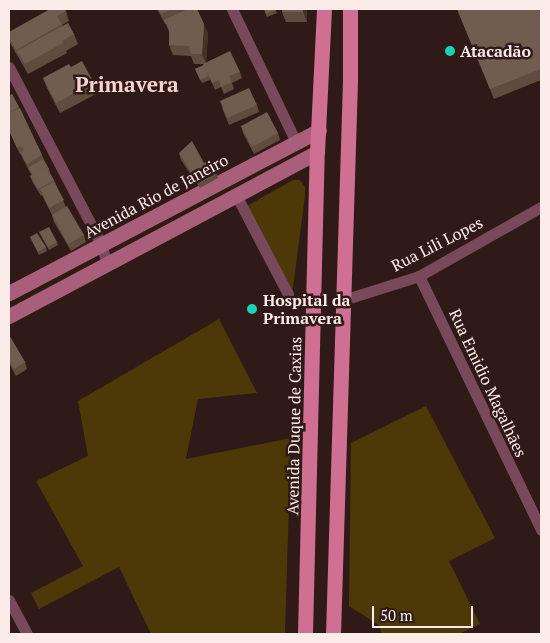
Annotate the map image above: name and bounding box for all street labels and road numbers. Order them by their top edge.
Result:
street label: Avenida Rio de Janeiro [81,150,231,242]
street label: Rua Lili Lopes [388,213,486,275]
street label: Rua Emidio Magalhães [445,306,531,460]
street label: Avenida Duque de Caxias [283,337,305,515]

